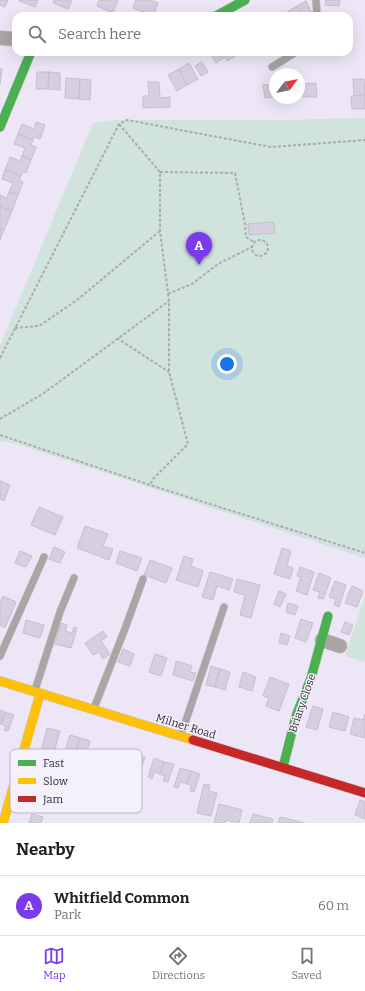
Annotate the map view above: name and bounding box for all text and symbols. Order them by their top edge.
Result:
search box [12,12,353,56]
icon: search [26,23,48,45]
text: Search here [58,25,141,43]
north arrow [269,68,305,104]
pin: A [186,232,212,265]
your location [217,354,237,374]
street label: Briary Close [286,672,319,734]
street label: Milner Road [154,711,218,742]
legend [10,749,142,813]
text: Fast [43,757,64,770]
text: Slow [43,775,68,788]
text: Jam [42,793,63,806]
text: Nearby [16,839,75,860]
text: Whitfield Common [54,889,189,907]
text: A [24,898,34,913]
text: 60 m [318,898,349,913]
text: Park [54,907,81,922]
tab: Map [43,945,65,982]
tab: Directions [152,945,205,982]
tab: Saved [291,945,322,982]

